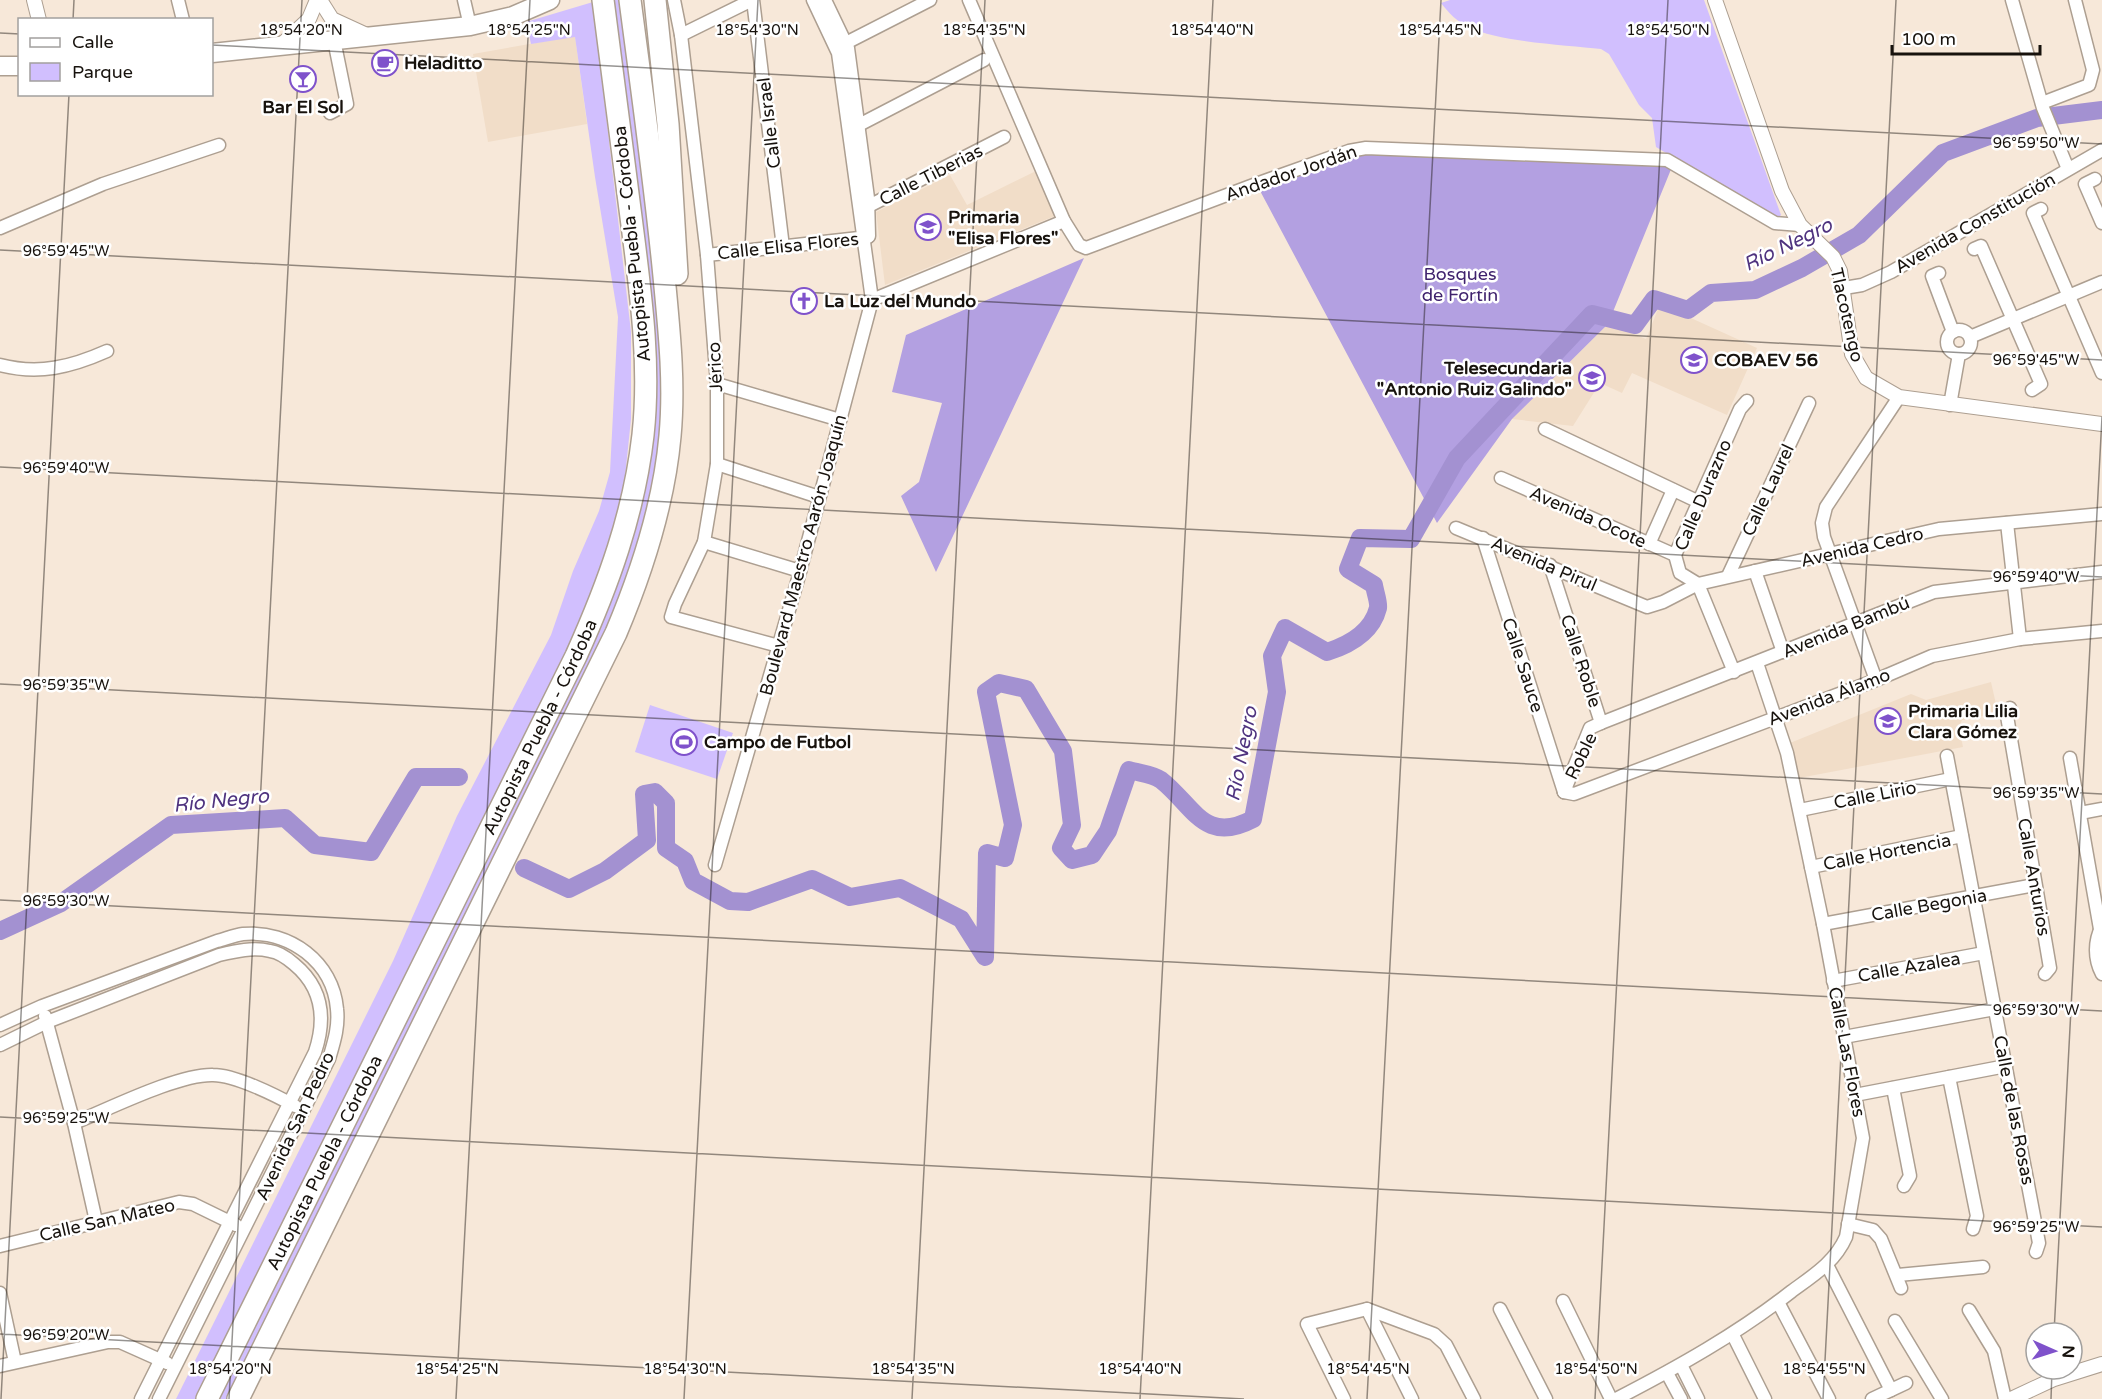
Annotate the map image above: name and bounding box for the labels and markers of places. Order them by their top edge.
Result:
cafe icon: Heladitto [370,48,400,78]
place label: Heladitto [404,52,483,74]
bar icon: Bar El Sol [288,64,318,94]
place label: Bar El Sol [262,96,344,118]
place label: Primaria "Elisa Flores" [948,206,1058,249]
school or university icon: Primaria "Elisa Flores" [913,212,943,242]
church icon: La Luz del Mundo [789,286,819,316]
place label: La Luz del Mundo [824,290,976,312]
school or university icon: COBAEV 56 [1679,345,1709,375]
place label: COBAEV 56 [1714,349,1818,371]
place label: Telesecundaria "Antonio Ruiz Galindo" [1377,357,1572,400]
school or university icon: Telesecundaria "Antonio Ruiz Galindo" [1577,363,1607,393]
place label: Primaria Lilia Clara Gómez [1908,700,2018,743]
school or university icon: Primaria Lilia Clara Gómez [1873,706,1903,736]
sports icon: Campo de Futbol [669,727,699,757]
place label: Campo de Futbol [704,731,851,753]

